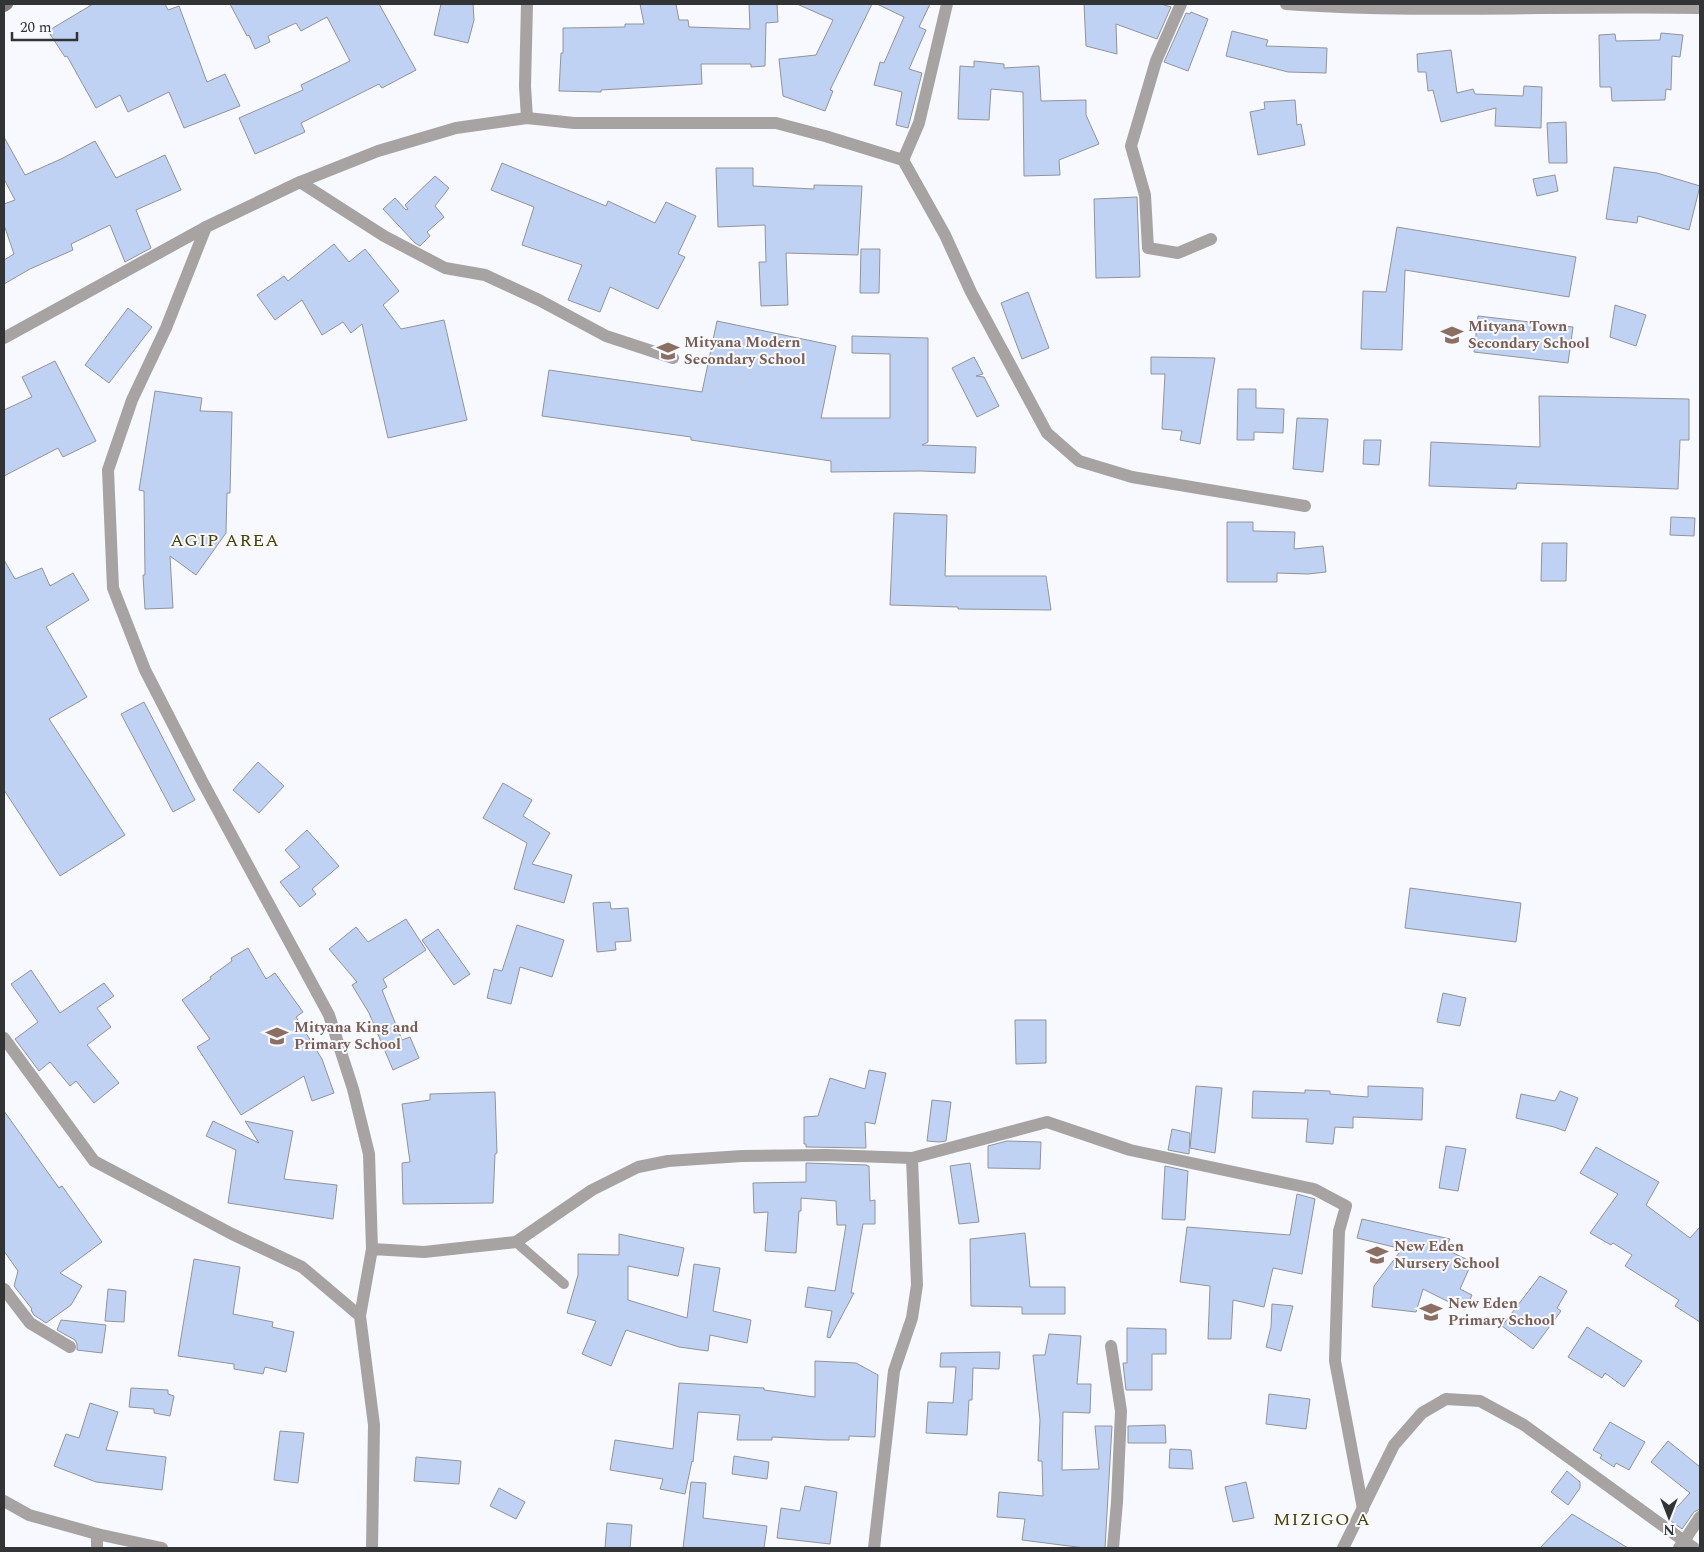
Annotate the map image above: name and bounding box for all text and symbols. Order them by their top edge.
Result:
scale bar [12,10,78,42]
text: 20 m [20,16,52,39]
place label: Mityana Town Secondary School [1468,315,1590,355]
school or university icon: Mityana Town Secondary School [1439,322,1465,348]
place label: Mityana Modern Secondary School [684,331,806,371]
school or university icon: Mityana Modern Secondary School [655,338,681,364]
district label: AGIP AREA [170,527,280,554]
place label: Mityana King and Primary School [294,1016,419,1056]
school or university icon: Mityana King and Primary School [264,1023,290,1049]
place label: New Eden Nursery School [1394,1235,1500,1275]
school or university icon: New Eden Nursery School [1364,1242,1390,1268]
place label: New Eden Primary School [1448,1292,1555,1332]
school or university icon: New Eden Primary School [1418,1299,1444,1325]
north arrow [1644,1492,1694,1542]
district label: MIZIGO A [1273,1506,1371,1533]
text: N [1663,1519,1675,1540]

